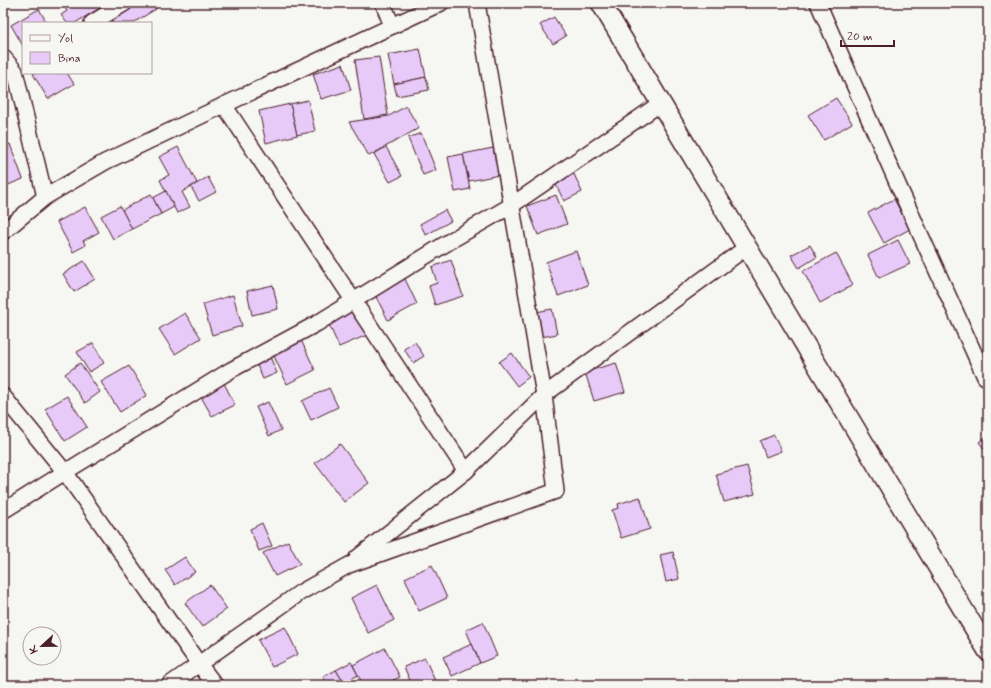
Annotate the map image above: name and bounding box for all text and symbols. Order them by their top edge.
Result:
legend [22,22,152,74]
scale bar [841,22,894,48]
text: 20 m [847,29,873,45]
text: Yol [58,31,73,47]
text: Bina [58,51,81,67]
north arrow [22,626,62,666]
text: K [26,643,42,656]

